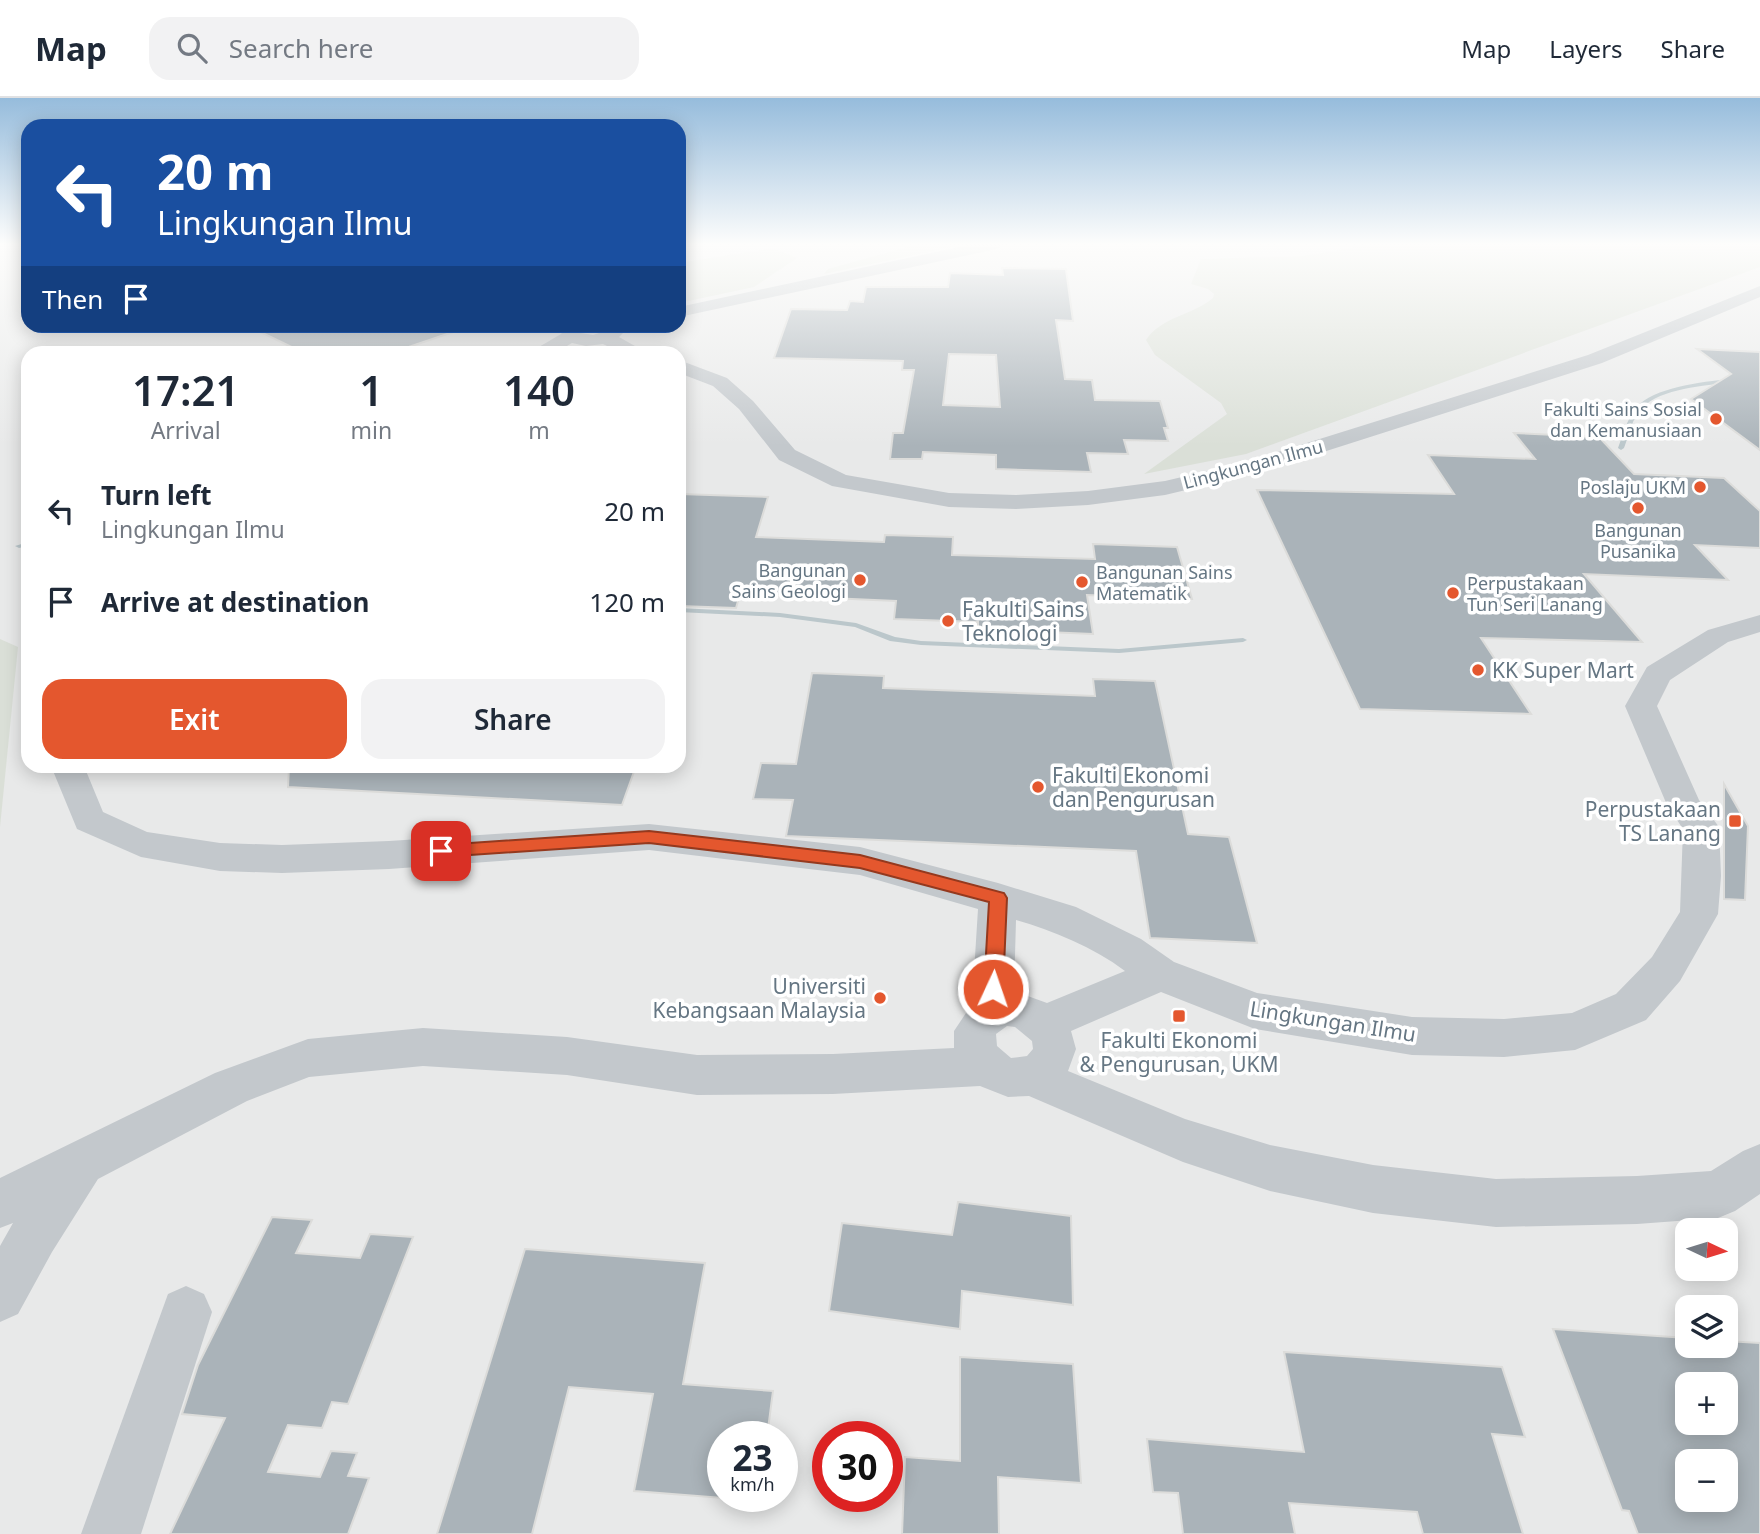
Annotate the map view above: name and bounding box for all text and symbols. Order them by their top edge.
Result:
search box [149,17,639,80]
text: Map [35,26,107,71]
icon: search [173,29,211,67]
text: Search here [229,30,373,66]
text: Map [1461,32,1511,65]
text: Layers [1549,32,1623,65]
text: Share [1661,32,1725,65]
text: 20 m [157,138,274,204]
icon: left [42,147,133,238]
text: Lingkungan Ilmu [157,201,413,244]
icon: arrive [117,280,155,318]
text: Then [42,281,103,317]
text: 17:21 [132,361,240,418]
text: 1 [359,361,383,418]
text: 140 [503,361,575,418]
place label: Fakulti Sains Sosial dan Kemanusiaan [1544,397,1702,442]
marker: Fakulti Sains Sosial dan Kemanusiaan [1708,411,1724,427]
text: Arrival [151,414,221,446]
text: min [350,414,392,446]
text: m [528,414,550,446]
street label: Lingkungan Ilmu [1180,434,1326,494]
place label: Poslaju UKM [1580,475,1686,499]
text: Turn left [101,477,212,513]
marker: Poslaju UKM [1692,479,1708,495]
icon: left [42,492,80,530]
text: 20 m [604,493,665,529]
marker: Bangunan Pusanika [1630,500,1646,516]
text: Lingkungan Ilmu [101,513,285,545]
place label: Bangunan Pusanika [1594,518,1682,563]
place label: Bangunan Sains Geologi [732,558,846,603]
place label: Bangunan Sains Matematik [1096,560,1233,605]
place label: Perpustakaan Tun Seri Lanang [1467,571,1603,616]
marker: Bangunan Sains Geologi [852,572,868,588]
marker: Bangunan Sains Matematik [1074,574,1090,590]
icon: arrive [42,583,80,621]
text: Arrive at destination [101,584,370,620]
text: 120 m [589,584,665,620]
marker: Perpustakaan Tun Seri Lanang [1445,585,1461,601]
place label: Fakulti Sains Teknologi [962,595,1085,647]
marker: Fakulti Sains Teknologi [940,613,956,629]
place label: KK Super Mart [1492,656,1634,684]
marker: KK Super Mart [1470,662,1486,678]
button: Exit [42,679,347,759]
button: Share [361,679,665,759]
place label: Fakulti Ekonomi dan Pengurusan [1052,761,1215,813]
marker: Fakulti Ekonomi dan Pengurusan [1030,779,1046,795]
place label: Perpustakaan TS Lanang [1585,795,1721,847]
marker: Perpustakaan TS Lanang [1727,813,1743,829]
pin [411,821,471,881]
icon: arrive [422,832,460,870]
position arrow [956,952,1030,1026]
place label: Universiti Kebangsaan Malaysia [653,972,866,1024]
marker: Universiti Kebangsaan Malaysia [872,990,888,1006]
street label: Lingkungan Ilmu [1248,994,1418,1048]
marker: Fakulti Ekonomi & Pengurusan, UKM [1171,1008,1187,1024]
place label: Fakulti Ekonomi & Pengurusan, UKM [1079,1026,1279,1078]
north arrow [1675,1218,1738,1281]
map controls [1675,1218,1738,1512]
button: layers [1675,1295,1738,1358]
button: + [1675,1372,1738,1435]
speed limit sign: 30 [812,1421,903,1512]
text: 23 [732,1434,773,1481]
button: − [1675,1449,1738,1512]
text: km/h [730,1472,775,1496]

